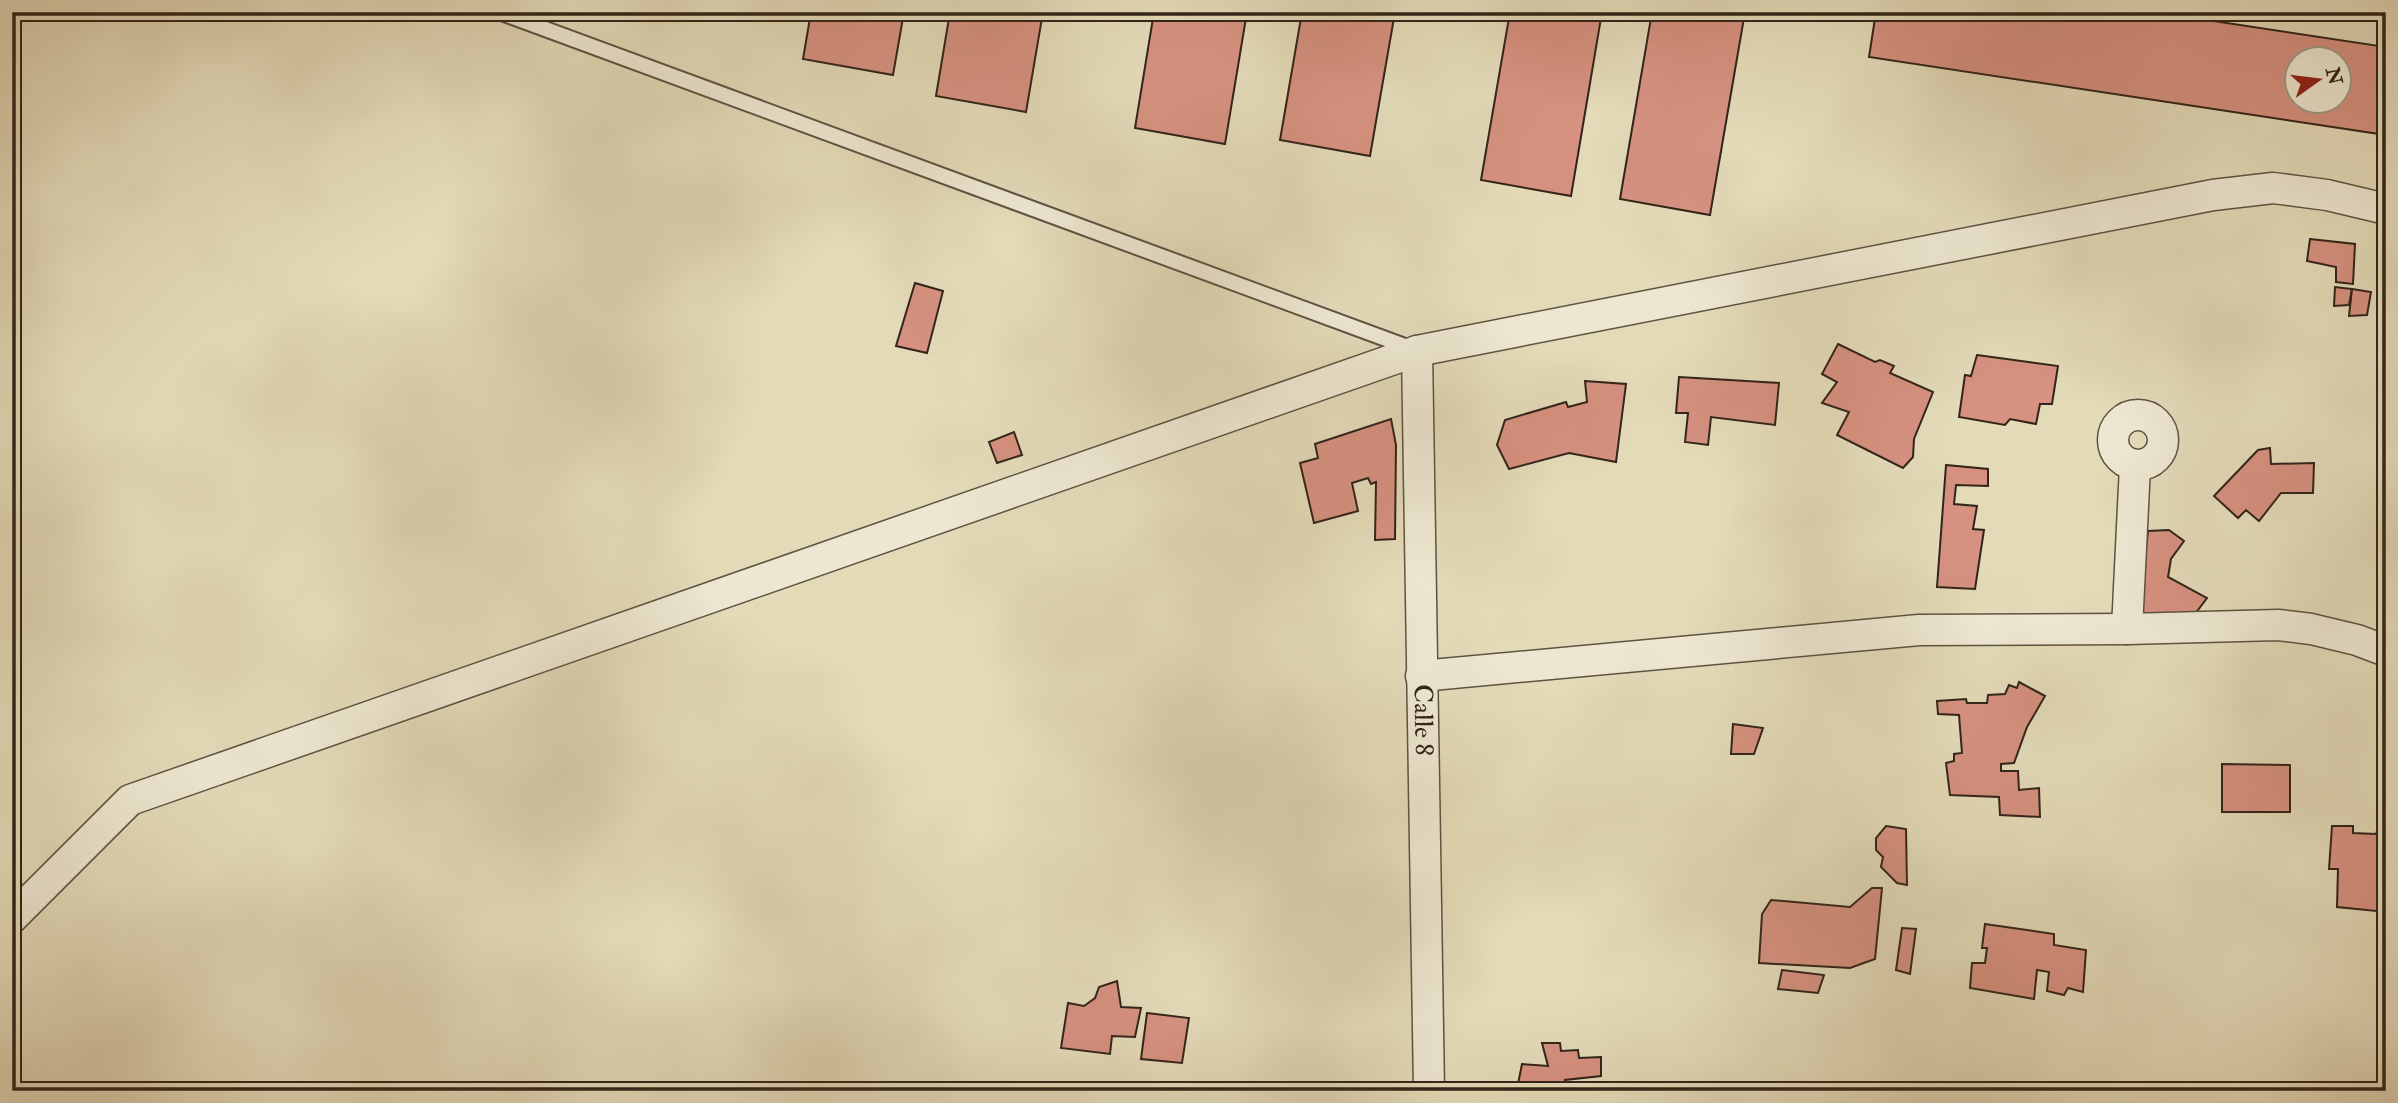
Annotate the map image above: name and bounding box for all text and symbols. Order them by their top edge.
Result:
north arrow [2282,46,2352,116]
text: N [2320,64,2347,88]
street label: Calle 8 [1406,684,1440,756]

